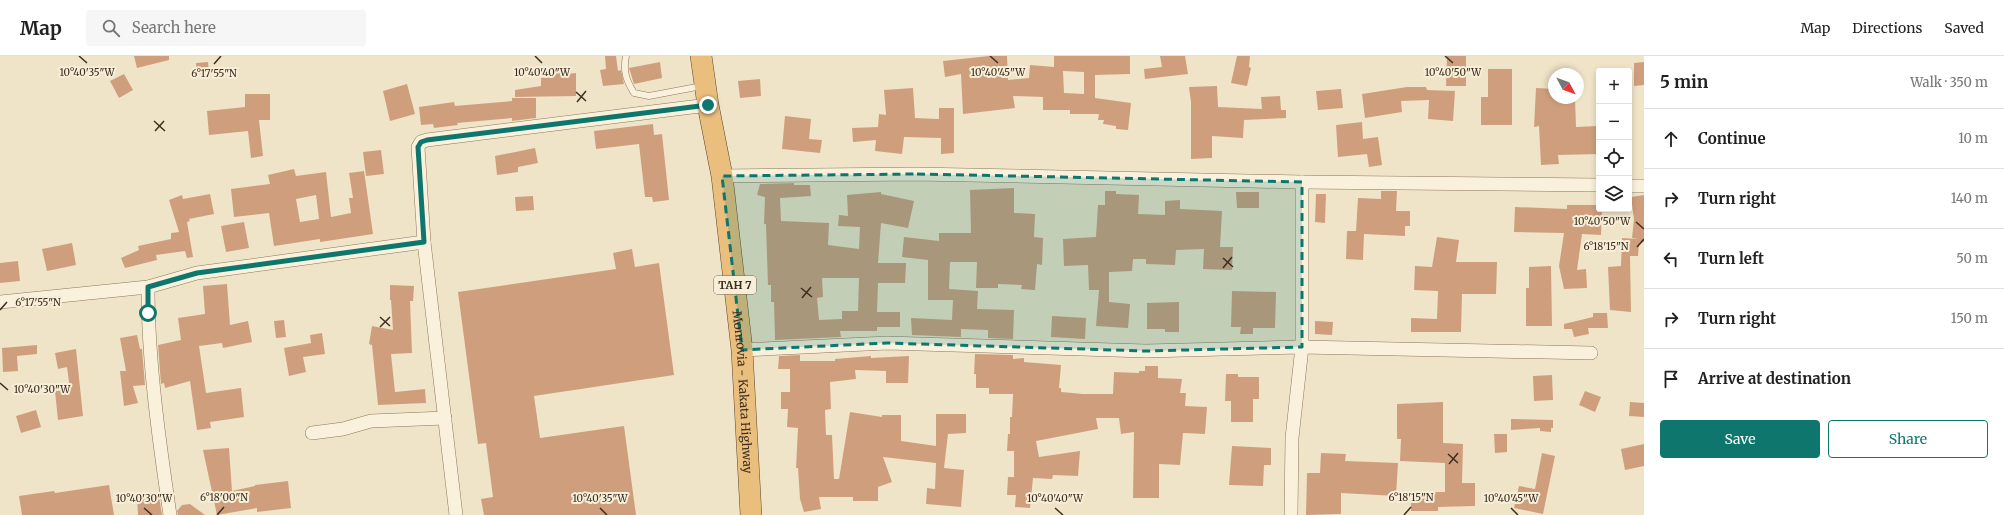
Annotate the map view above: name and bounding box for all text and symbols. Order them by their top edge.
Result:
search box [86,10,366,46]
text: Map [20,16,62,40]
icon: search [100,17,122,39]
text: Search here [132,18,216,37]
text: Map [1800,19,1830,37]
text: Directions [1852,19,1922,37]
text: Saved [1944,19,1984,37]
text: 10°40'35"W [59,66,116,79]
text: 10°40'40"W [514,66,571,79]
text: 10°40'45"W [971,66,1026,79]
text: 10°40'50"W [1425,66,1482,79]
text: 6°17'55"N [191,67,237,80]
north arrow [1548,68,1584,104]
map controls [1596,68,1632,212]
button: + [1596,68,1632,104]
text: 5 min [1660,71,1708,93]
text: Walk · 350 m [1910,74,1988,91]
route end [699,96,717,114]
button: − [1596,104,1632,140]
icon: ahead [1660,128,1682,150]
text: Continue [1698,129,1766,148]
text: 10 m [1958,130,1988,147]
button: locate [1596,140,1632,176]
button: layers [1596,176,1632,212]
icon: right [1660,188,1682,210]
text: Turn right [1698,189,1776,208]
text: 140 m [1951,190,1988,207]
text: 10°40'50"W [1574,215,1631,228]
text: 6°18'15"N [1583,240,1629,253]
icon: left [1660,248,1682,270]
text: Turn left [1698,249,1764,268]
text: 50 m [1956,250,1988,267]
road number: TAH 7 [714,276,756,294]
text: 6°17'55"N [15,296,61,309]
route start [139,304,157,322]
icon: right [1660,308,1682,330]
text: Turn right [1698,309,1776,328]
street label: Monrovia - Kakata Highway [730,310,756,474]
text: 150 m [1951,310,1988,327]
icon: arrive [1660,368,1682,390]
text: Arrive at destination [1698,369,1851,388]
text: 10°40'30"W [14,383,71,396]
button: Save [1660,420,1820,458]
button: Share [1828,420,1988,458]
text: 6°18'00"N [200,491,248,504]
text: 6°18'15"N [1388,491,1434,504]
text: 10°40'30"W [116,492,173,505]
text: 10°40'35"W [572,492,629,505]
text: 10°40'40"W [1027,492,1084,505]
text: 10°40'45"W [1484,492,1539,505]

